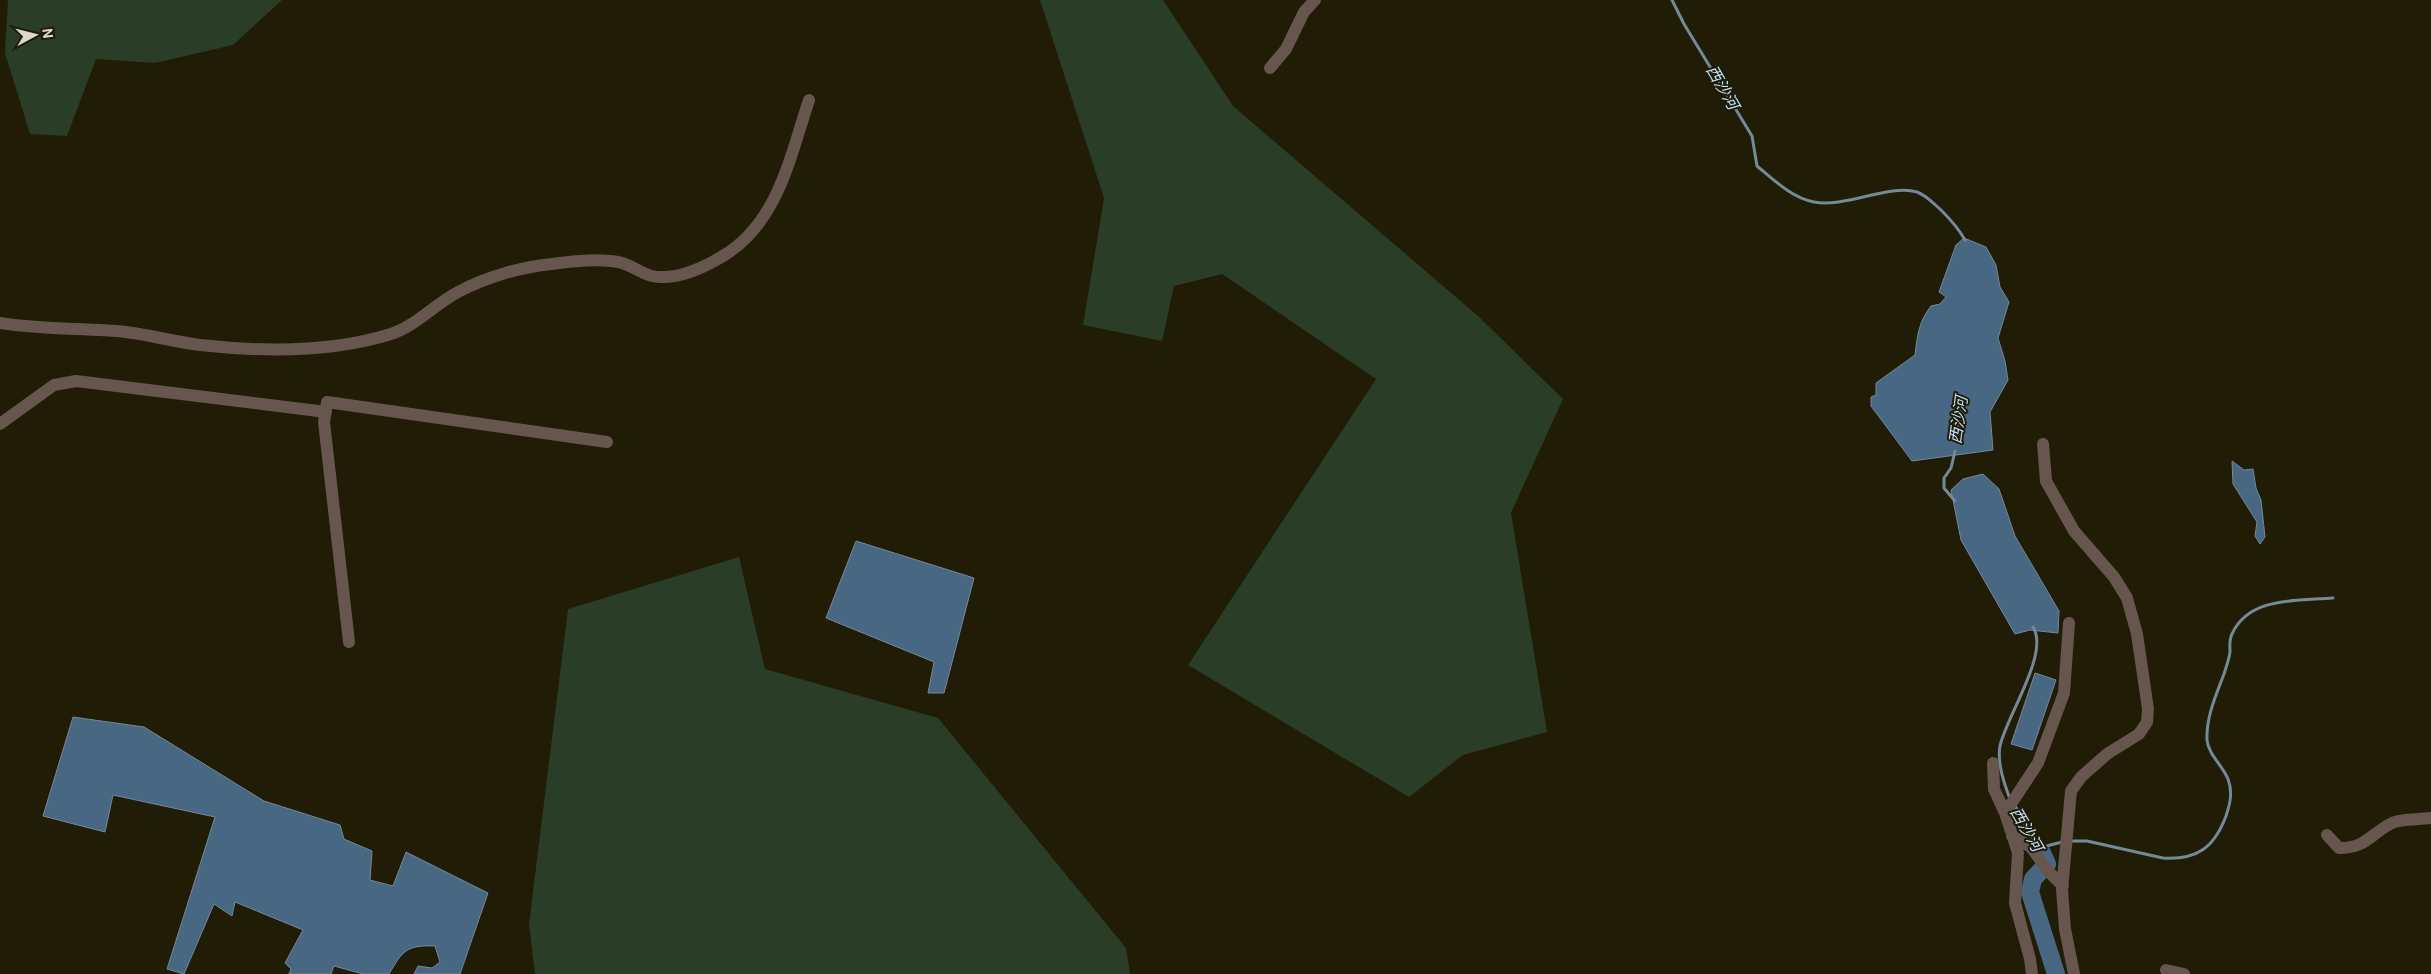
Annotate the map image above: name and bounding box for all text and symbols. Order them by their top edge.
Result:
north arrow [10,10,60,60]
text: N [39,28,56,39]
water label: 西沙河 [1702,62,1744,115]
water label: 西沙河 [1946,392,1972,445]
water label: 西沙河 [2006,804,2048,857]

